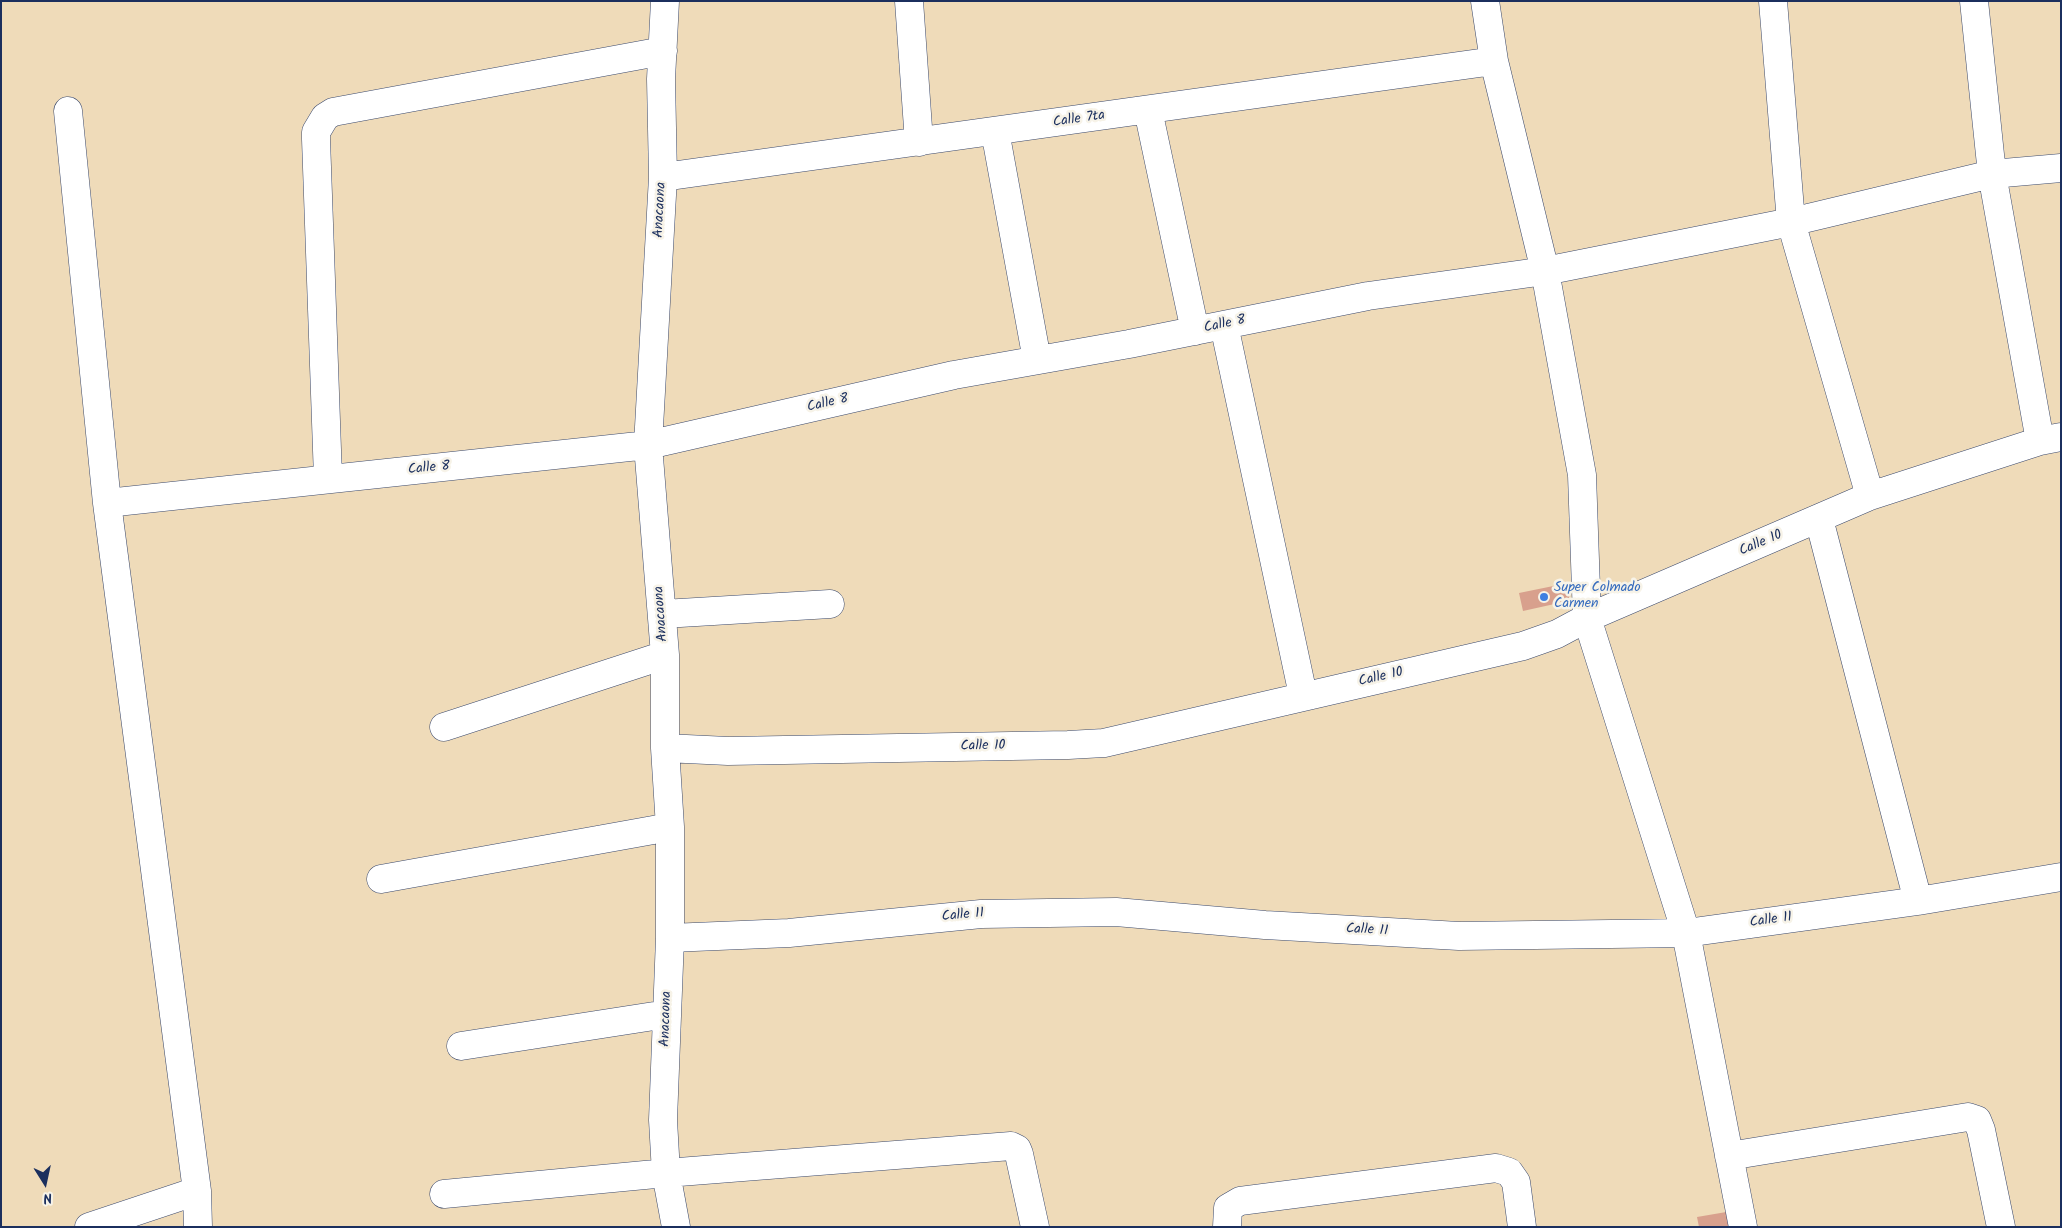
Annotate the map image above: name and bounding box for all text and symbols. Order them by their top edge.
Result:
street label: Calle 7ta [1052,108,1106,132]
street label: Anacaona [651,182,671,238]
street label: Calle 8 [1203,312,1247,338]
street label: Calle 8 [806,391,850,417]
street label: Calle 8 [407,459,451,479]
street label: Calle 10 [1737,527,1785,561]
place label: Super Colmado Carmen [1554,581,1641,614]
street label: Anacaona [652,586,672,642]
marker: Super Colmado Carmen [1538,591,1550,603]
street label: Calle 10 [1357,665,1405,691]
street label: Calle 10 [960,738,1006,756]
street label: Calle 11 [941,906,985,926]
street label: Calle 11 [1749,910,1793,932]
street label: Calle 11 [1345,921,1389,941]
street label: Anacaona [658,991,676,1047]
north arrow [20,1158,70,1208]
text: N [41,1186,54,1209]

